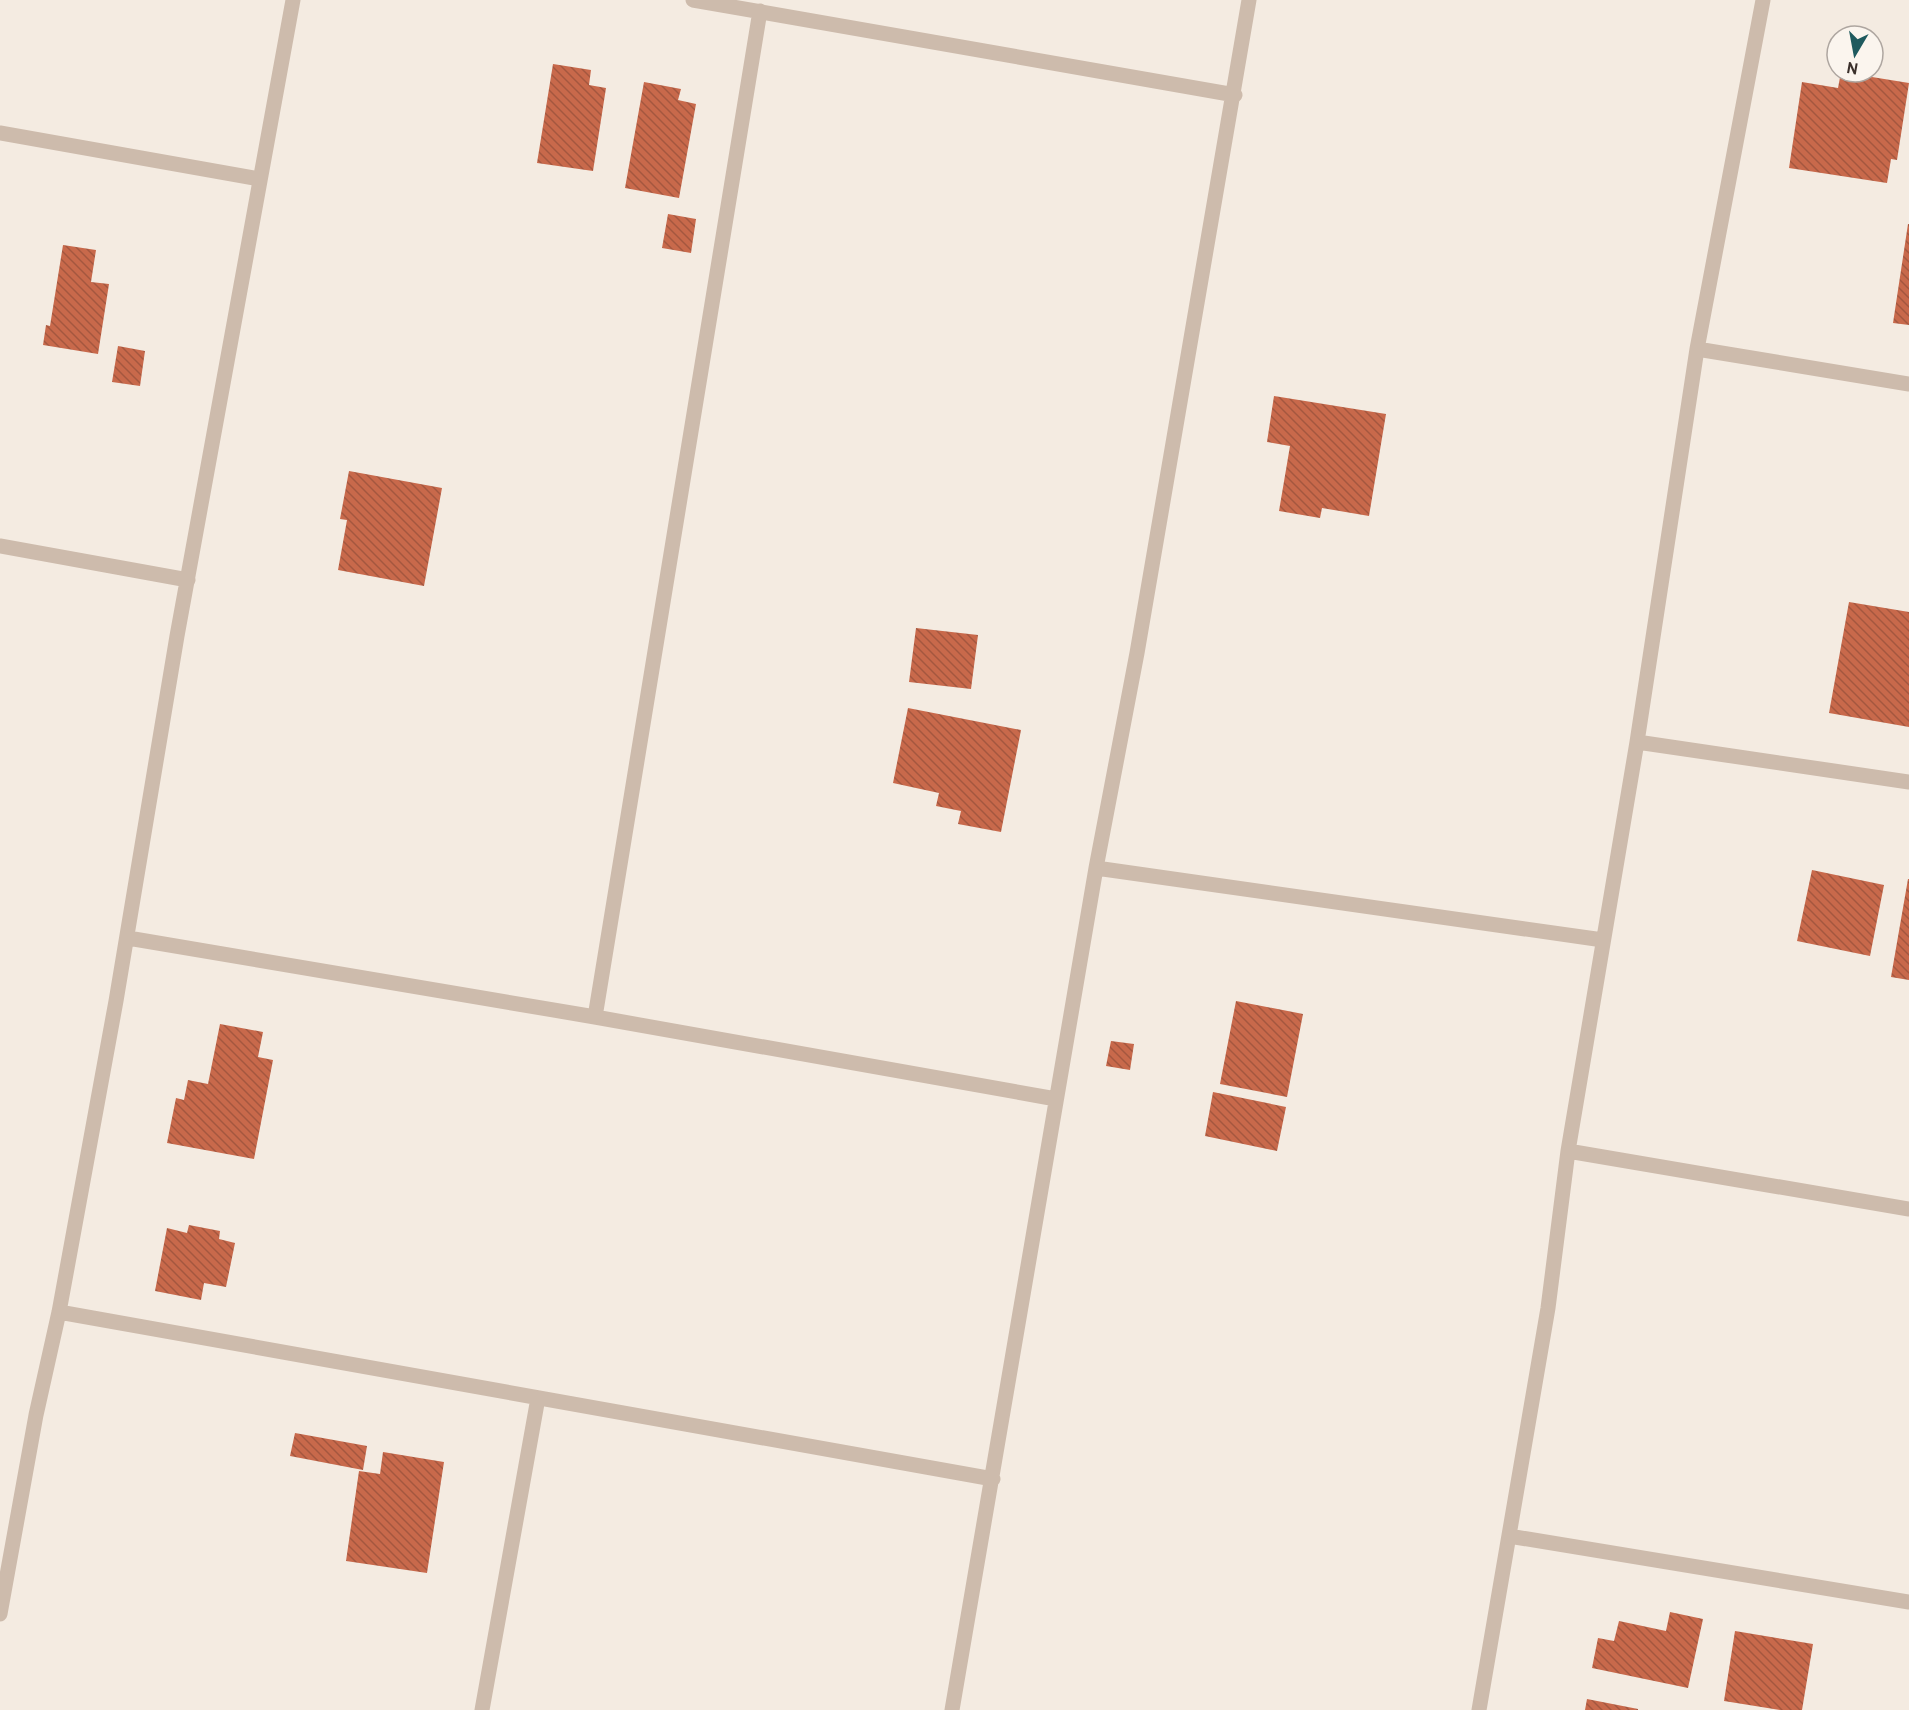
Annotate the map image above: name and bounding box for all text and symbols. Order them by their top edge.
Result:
north arrow [1825,24,1885,84]
text: N [1845,56,1860,78]

